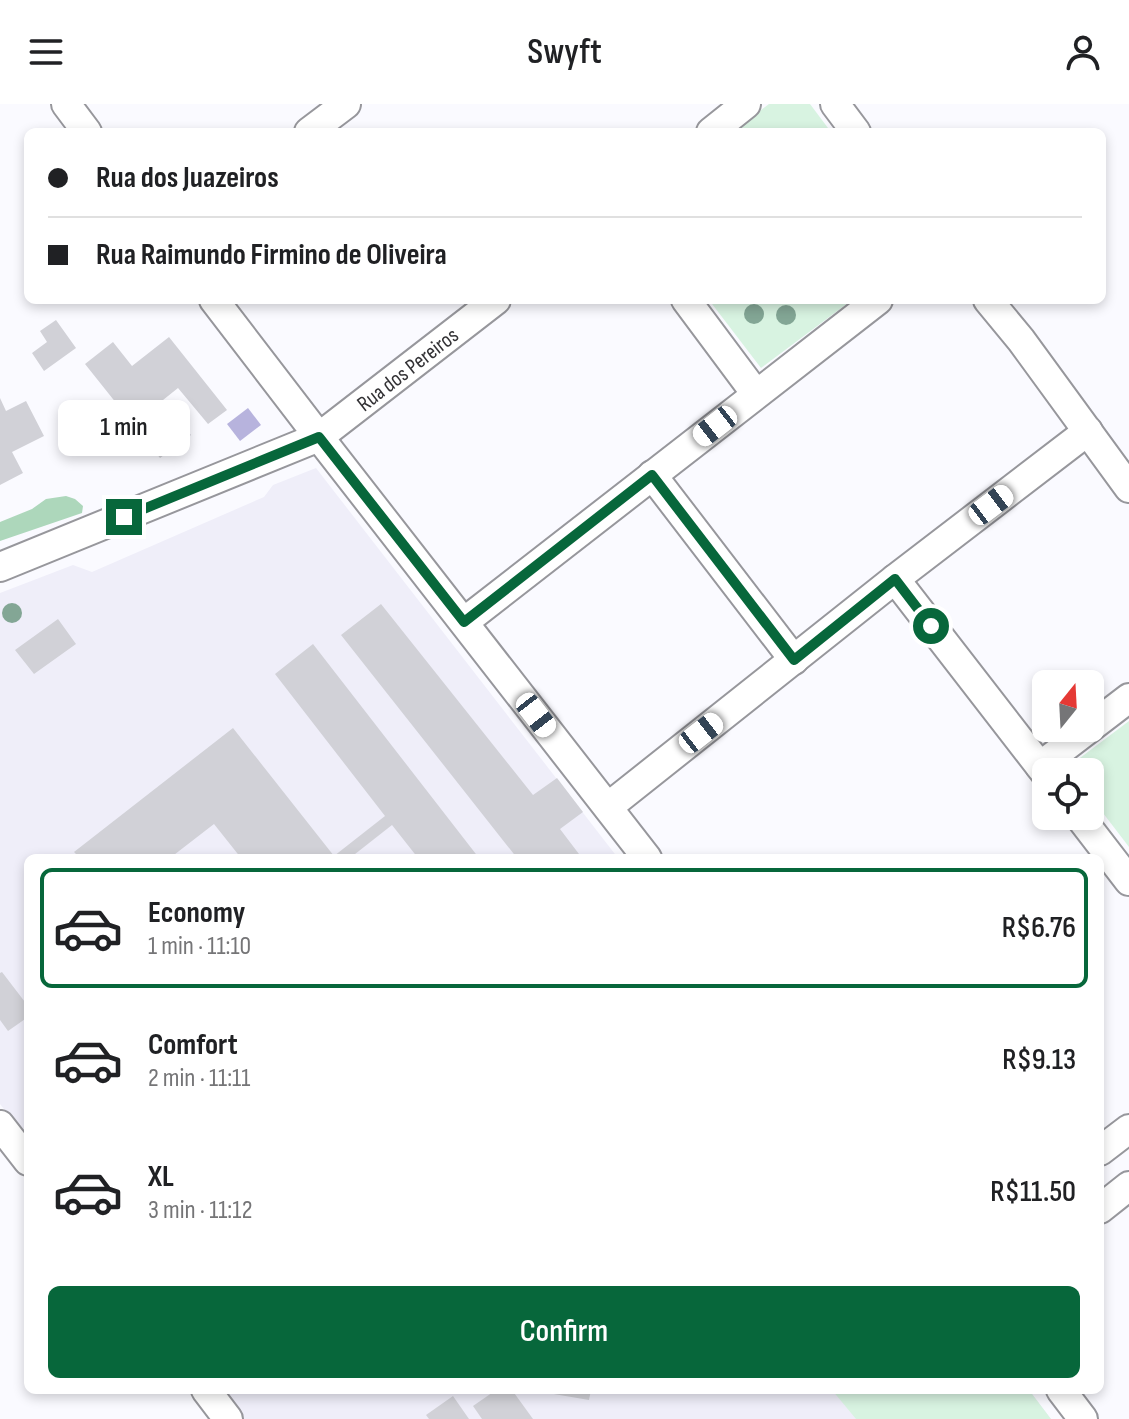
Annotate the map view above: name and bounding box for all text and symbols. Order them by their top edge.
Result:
icon: menu [24,30,68,74]
icon: person [1061,30,1105,74]
text: Swyft [527,31,602,74]
text: Rua dos Juazeiros [96,160,279,196]
text: Rua Raimundo Firmino de Oliveira [96,237,447,273]
street label: Rua dos Pereiros [352,322,464,418]
callout: 1 min [58,401,190,457]
car [689,402,741,450]
text: 1 min [100,412,148,443]
car [965,481,1017,529]
route end [106,499,142,535]
route start [913,608,949,644]
north arrow [1032,670,1104,742]
map controls [1032,670,1104,830]
car [512,689,560,741]
car [675,709,727,757]
button: locate [1032,758,1104,830]
icon: car [52,892,124,964]
text: Economy [148,895,245,931]
text: R$6.76 [1002,910,1076,946]
text: 1 min · 11:10 [148,931,251,962]
icon: car [52,1024,124,1096]
text: Comfort [148,1027,238,1063]
text: R$9.13 [1002,1042,1076,1078]
text: 2 min · 11:11 [148,1063,250,1094]
icon: car [52,1156,124,1228]
text: XL [148,1159,174,1195]
text: R$11.50 [990,1174,1076,1210]
text: 3 min · 11:12 [148,1195,252,1226]
button: Confirm [48,1286,1080,1378]

